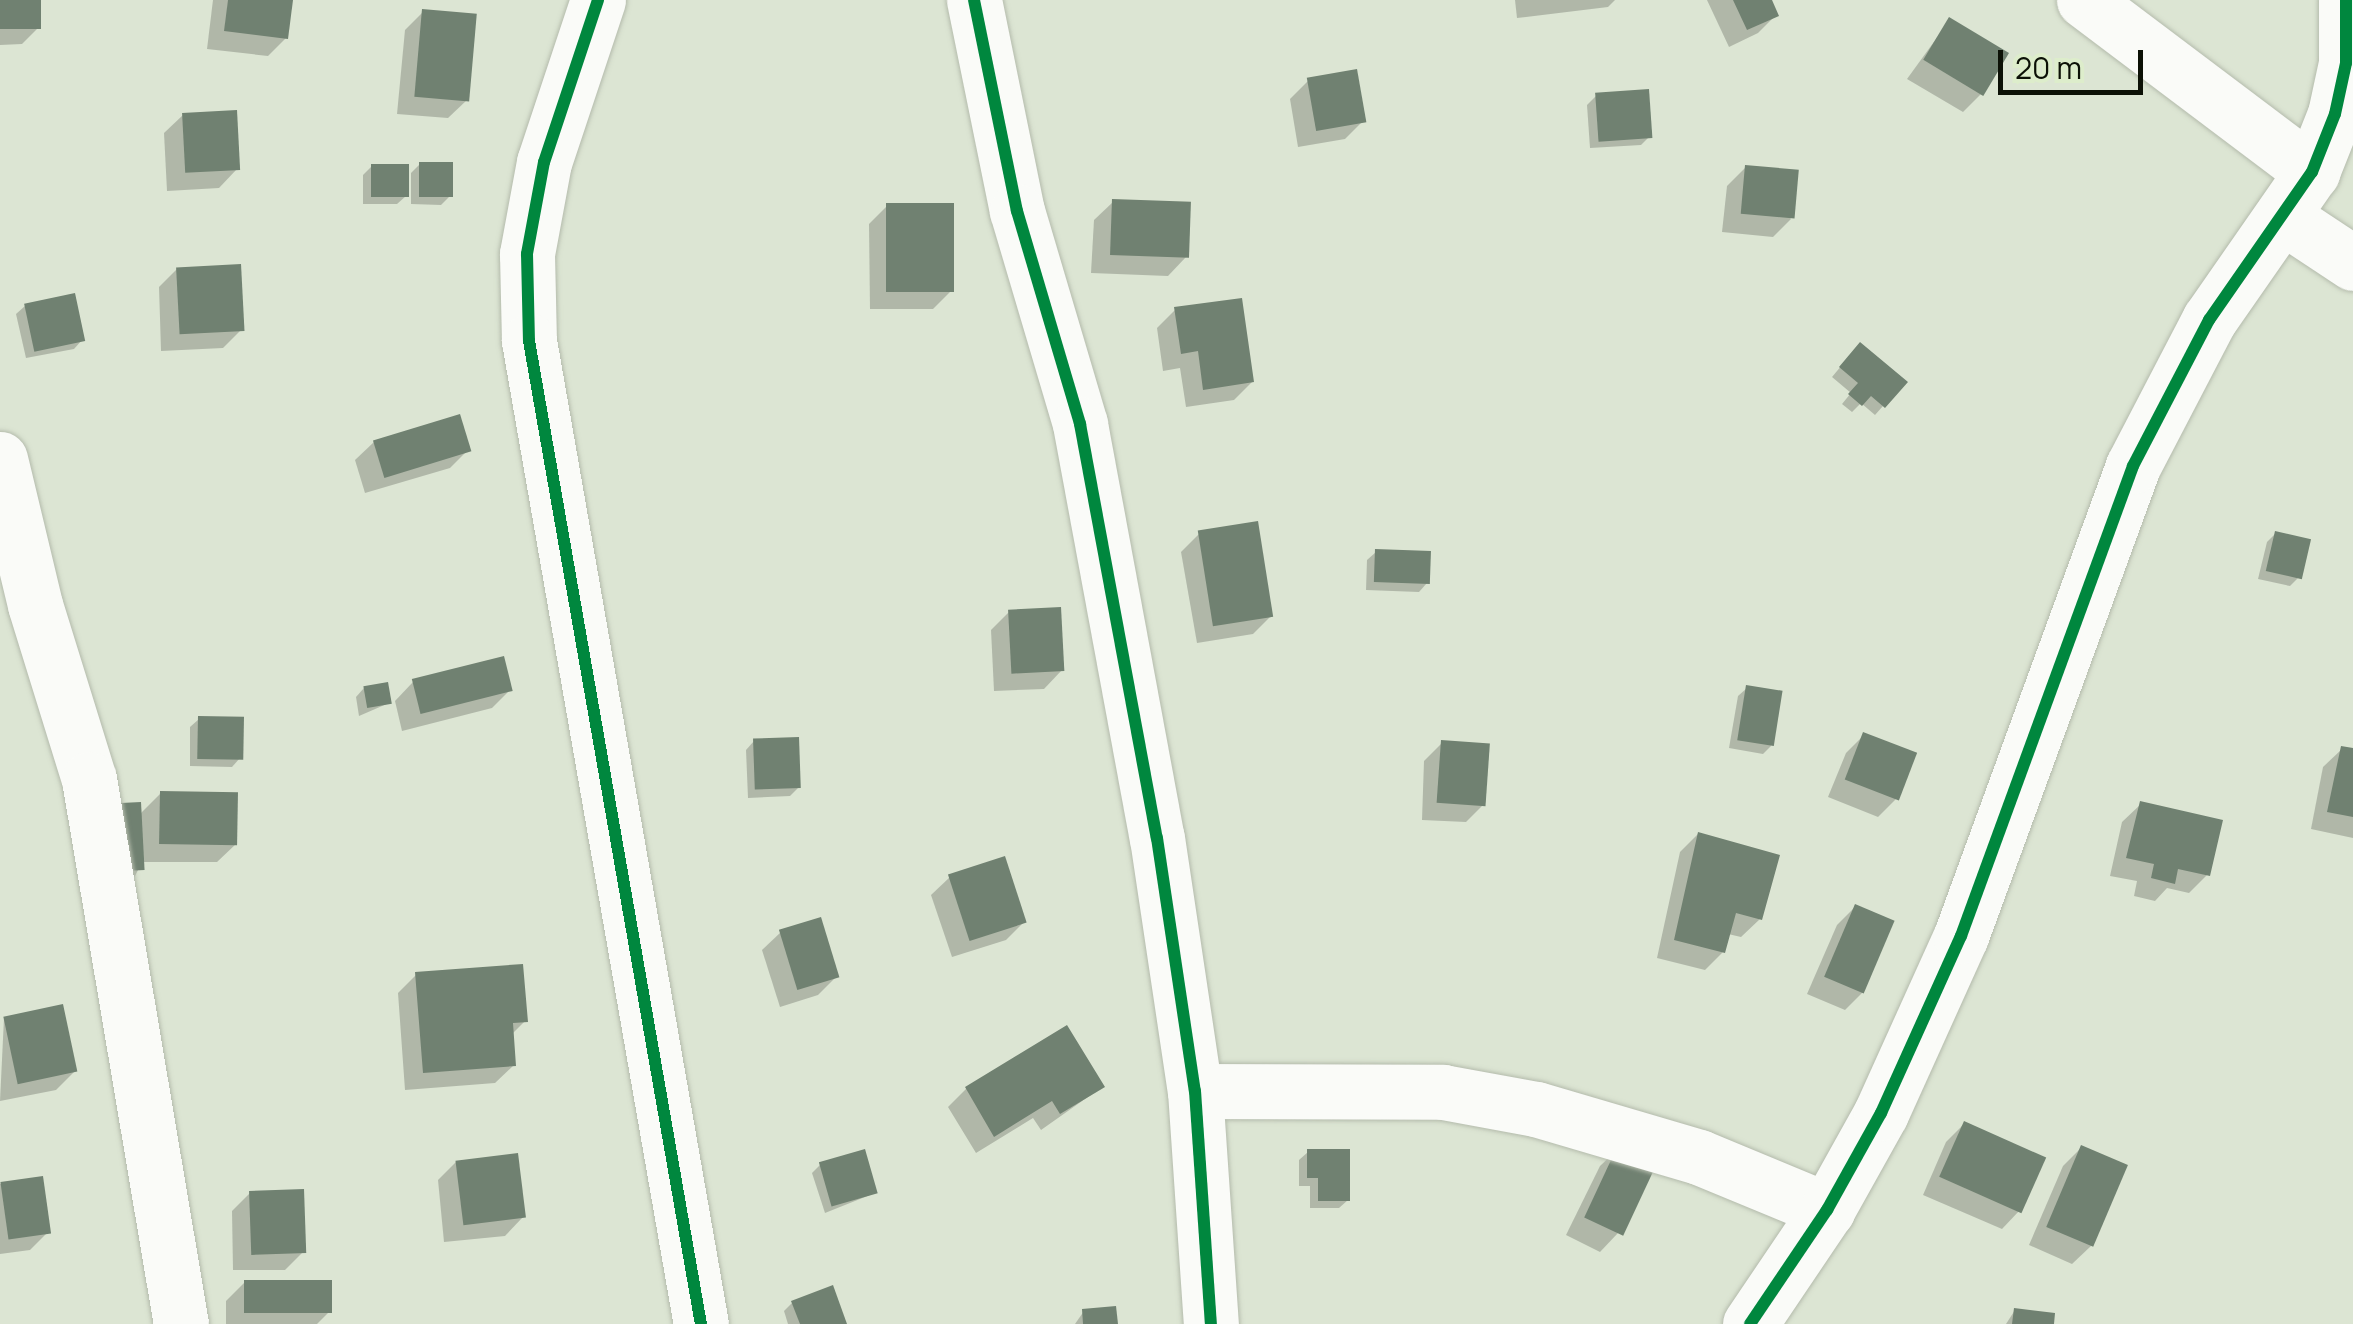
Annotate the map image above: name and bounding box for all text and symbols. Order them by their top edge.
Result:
scale bar [2003,30,2148,92]
text: 20 m [2015,47,2082,88]

